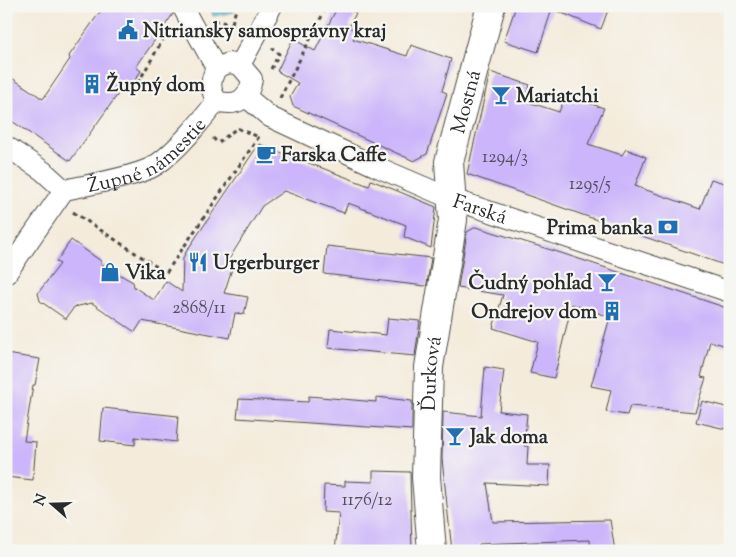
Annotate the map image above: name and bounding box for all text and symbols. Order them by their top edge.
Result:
place label: Nitriansky samosprávny kraj [143,18,386,47]
public building icon: Nitriansky samosprávny kraj [117,19,139,41]
street label: Mostná [445,67,490,137]
place label: Župný dom [107,71,205,101]
building icon: Župný dom [81,73,103,95]
place label: Mariatchi [516,83,599,112]
bar icon: Mariatchi [490,84,512,106]
street label: Župné námestie [85,112,215,202]
place label: Farska Caffe [281,142,387,171]
cafe icon: Farska Caffe [255,143,277,165]
house number: 1294/3 [482,145,528,171]
house number: 1295/5 [569,172,611,198]
street label: Farská [449,188,510,233]
place label: Prima banka [547,215,654,244]
bank icon: Prima banka [657,216,679,238]
place label: Urgerburger [213,250,320,279]
restaurant icon: Urgerburger [187,251,209,273]
place label: Vika [125,260,167,289]
shop icon: Vika [99,261,121,283]
place label: Čudný pohľad [468,269,593,299]
bar icon: Čudný pohľad [596,271,618,293]
house number: 2868/11 [172,296,226,322]
place label: Ondrejov dom [471,299,597,328]
building icon: Ondrejov dom [601,300,623,322]
street label: Ďurková [416,334,451,411]
place label: Jak doma [468,424,549,453]
bar icon: Jak doma [444,425,466,447]
north arrow [28,480,78,530]
house number: 1176/12 [342,488,393,514]
text: N [30,492,53,509]

